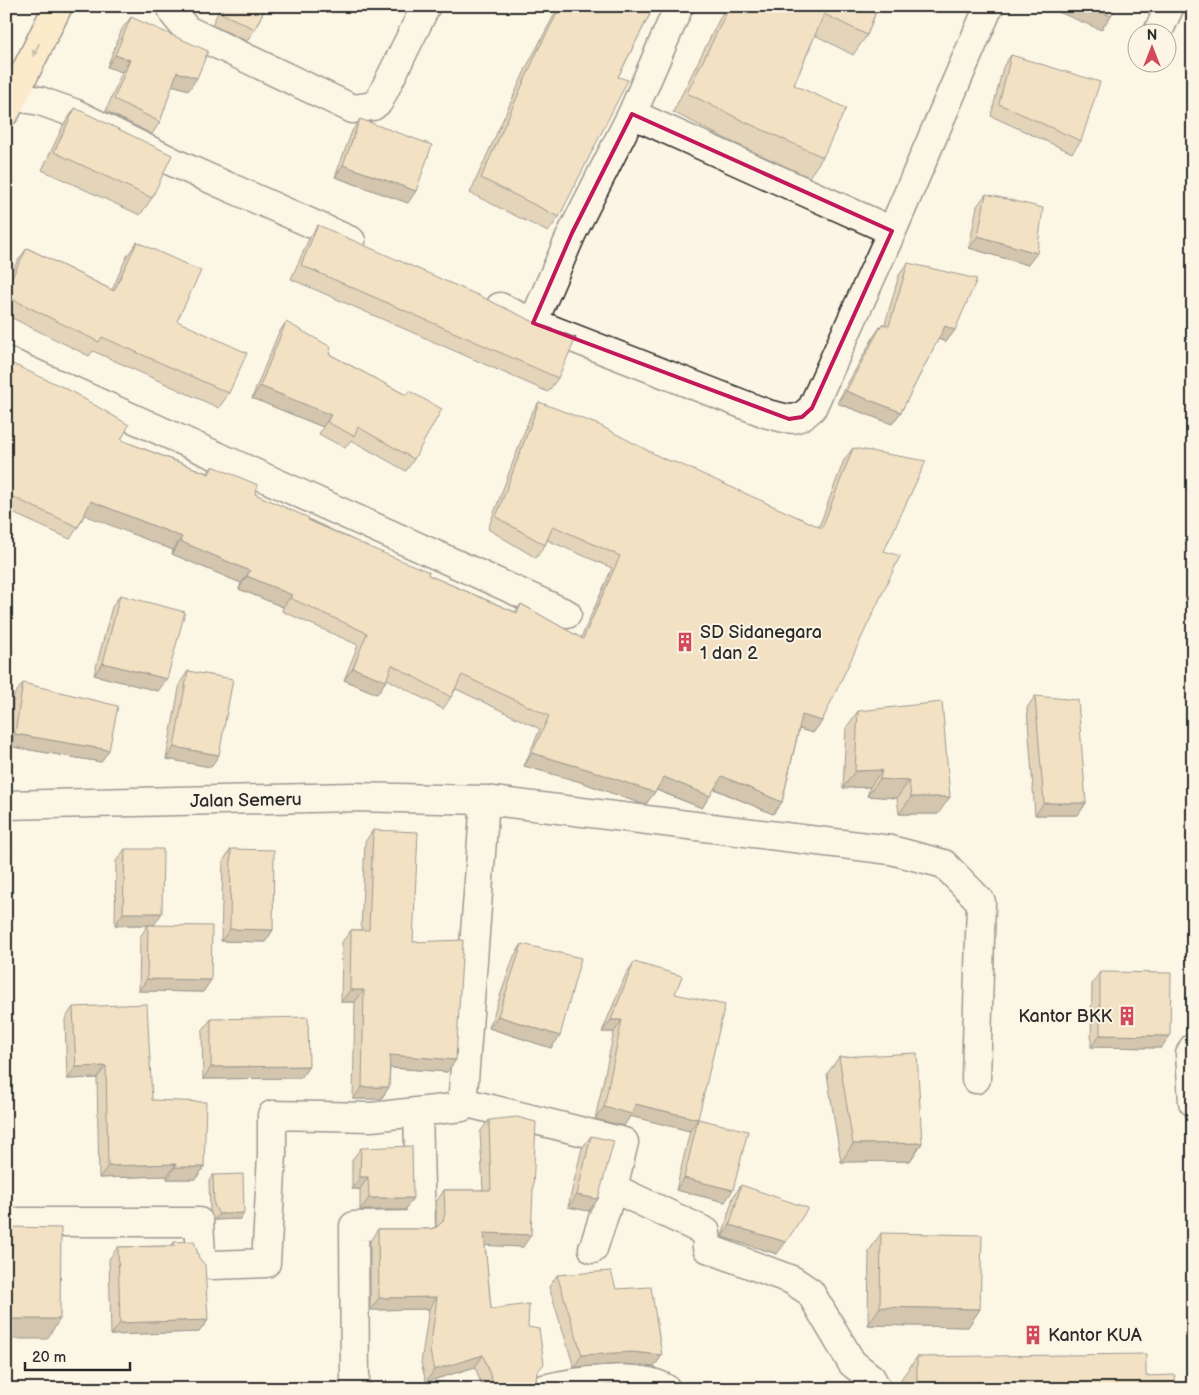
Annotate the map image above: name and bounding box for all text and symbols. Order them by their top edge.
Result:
north arrow [1126,22,1176,72]
text: N [1147,27,1157,44]
one-way arrow [32,43,40,57]
place label: SD Sidanegara 1 dan 2 [700,622,822,664]
building icon: SD Sidanegara 1 dan 2 [674,631,696,653]
street label: Jalan Semeru [190,789,302,812]
building icon: Kantor BKK [1116,1005,1138,1027]
place label: Kantor BKK [1018,1006,1112,1027]
building icon: Kantor KUA [1022,1324,1044,1346]
place label: Kantor KUA [1048,1325,1142,1346]
scale bar [25,1340,130,1372]
text: 20 m [32,1348,66,1367]

